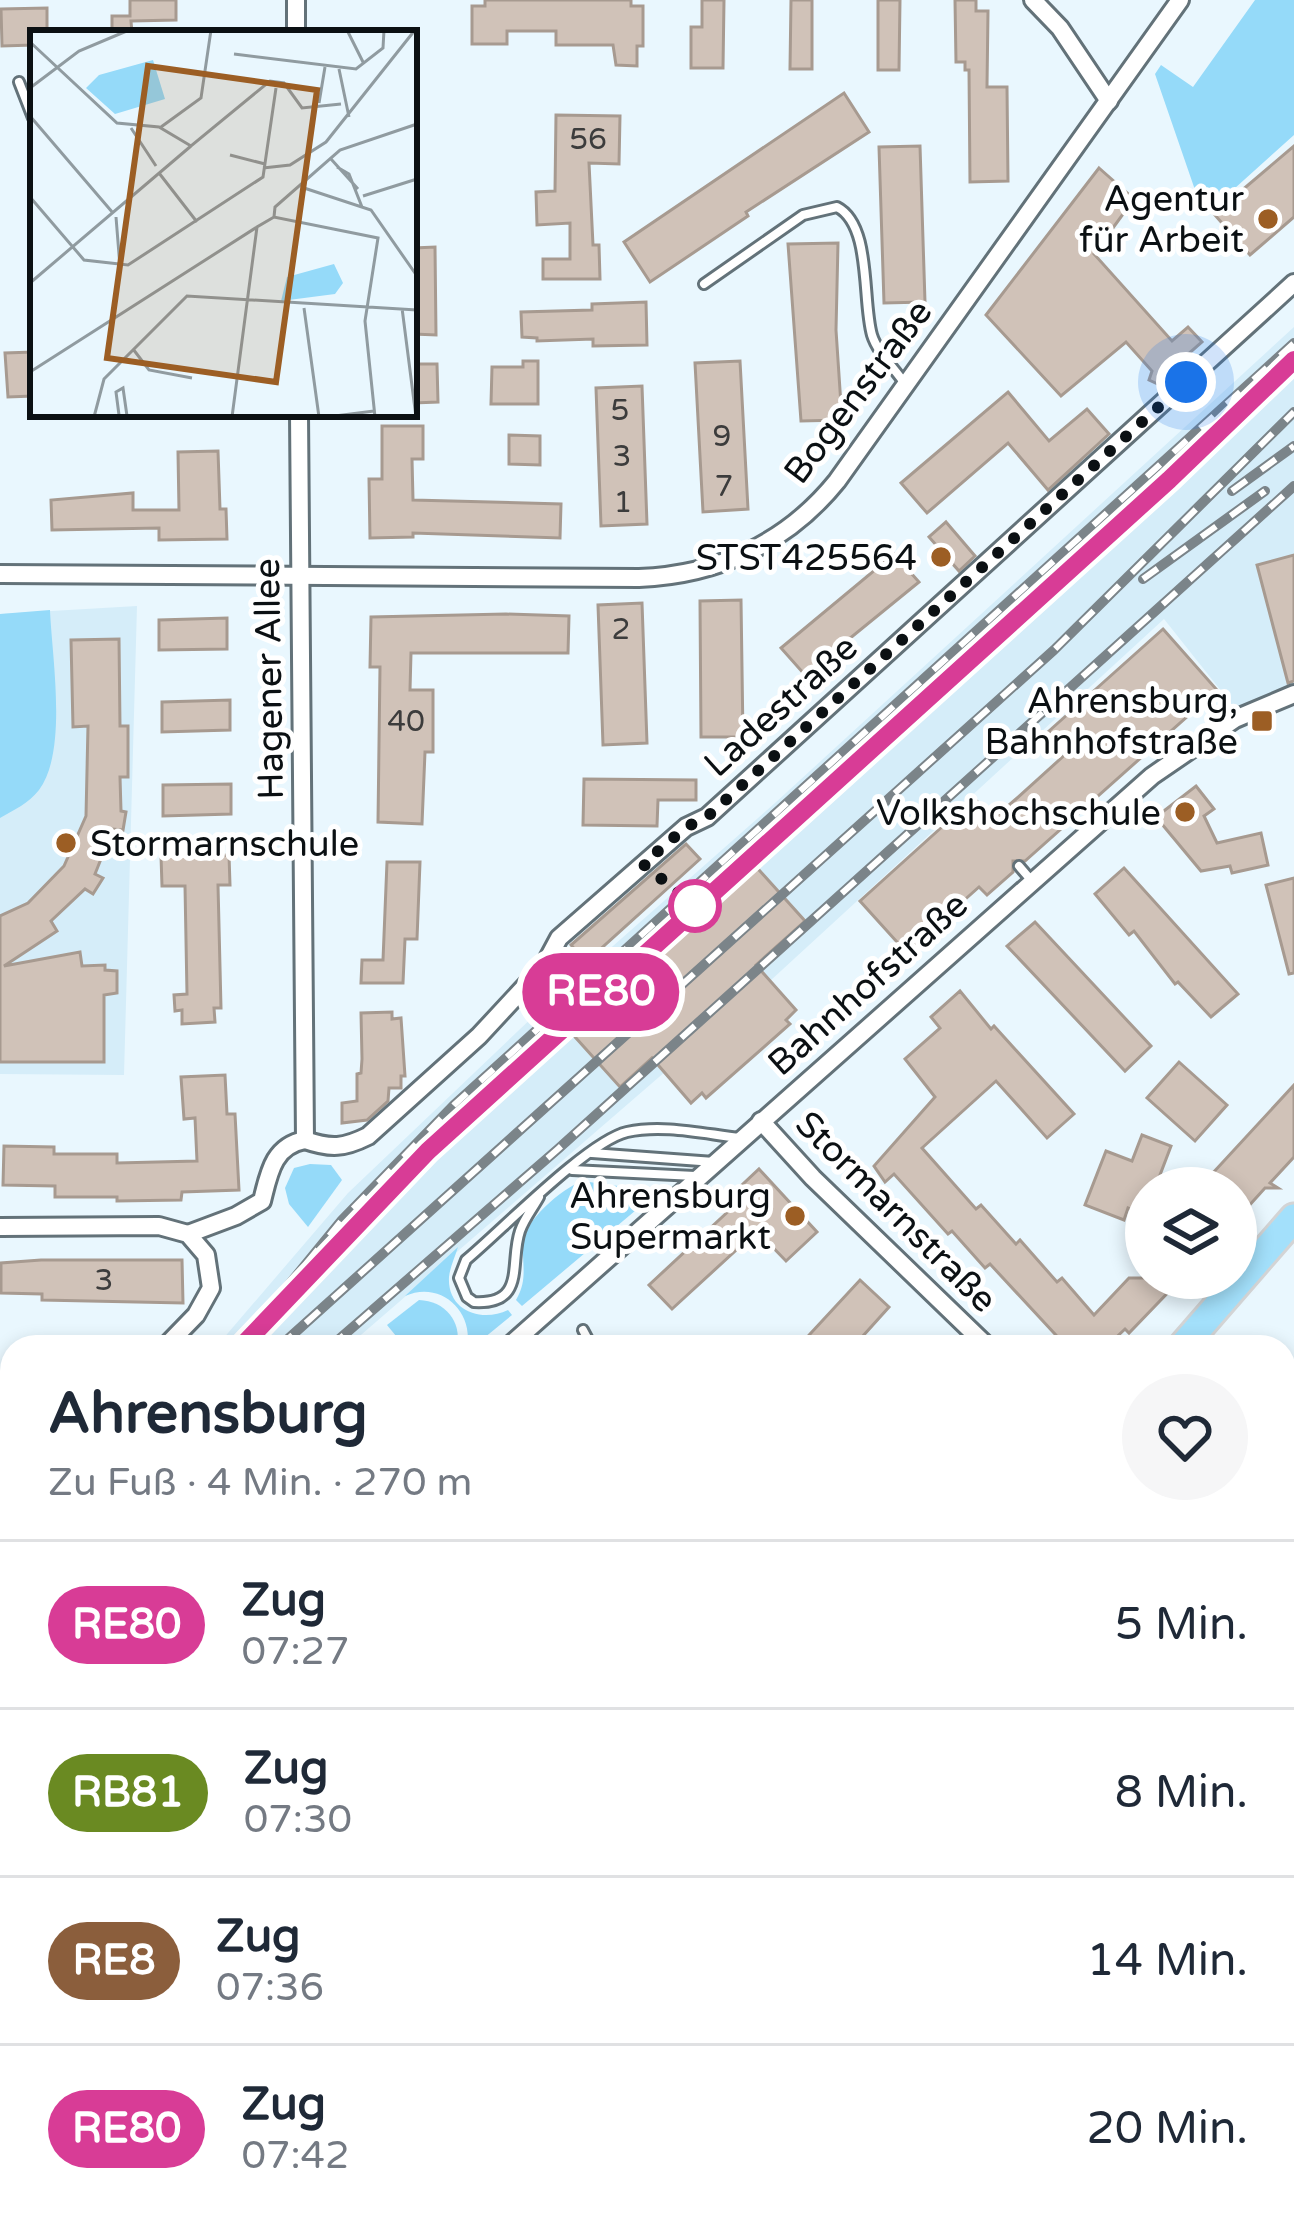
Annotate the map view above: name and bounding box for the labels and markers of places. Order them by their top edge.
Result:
place label: Agentur für Arbeit [1079,178,1244,262]
marker: Agentur für Arbeit [1255,206,1281,232]
place label: STST425564 [696,537,917,580]
marker: STST425564 [928,544,954,570]
place label: Ahrensburg, Bahnhofstraße [984,680,1238,764]
marker: Ahrensburg, Bahnhofstraße [1249,708,1275,734]
place label: Volkshochschule [876,792,1161,835]
marker: Volkshochschule [1172,799,1198,825]
place label: Stormarnschule [90,823,359,866]
marker: Stormarnschule [53,830,79,856]
unlabelled marker [670,881,720,931]
place label: Ahrensburg Supermarkt [569,1175,771,1259]
marker: Ahrensburg Supermarkt [782,1203,808,1229]

